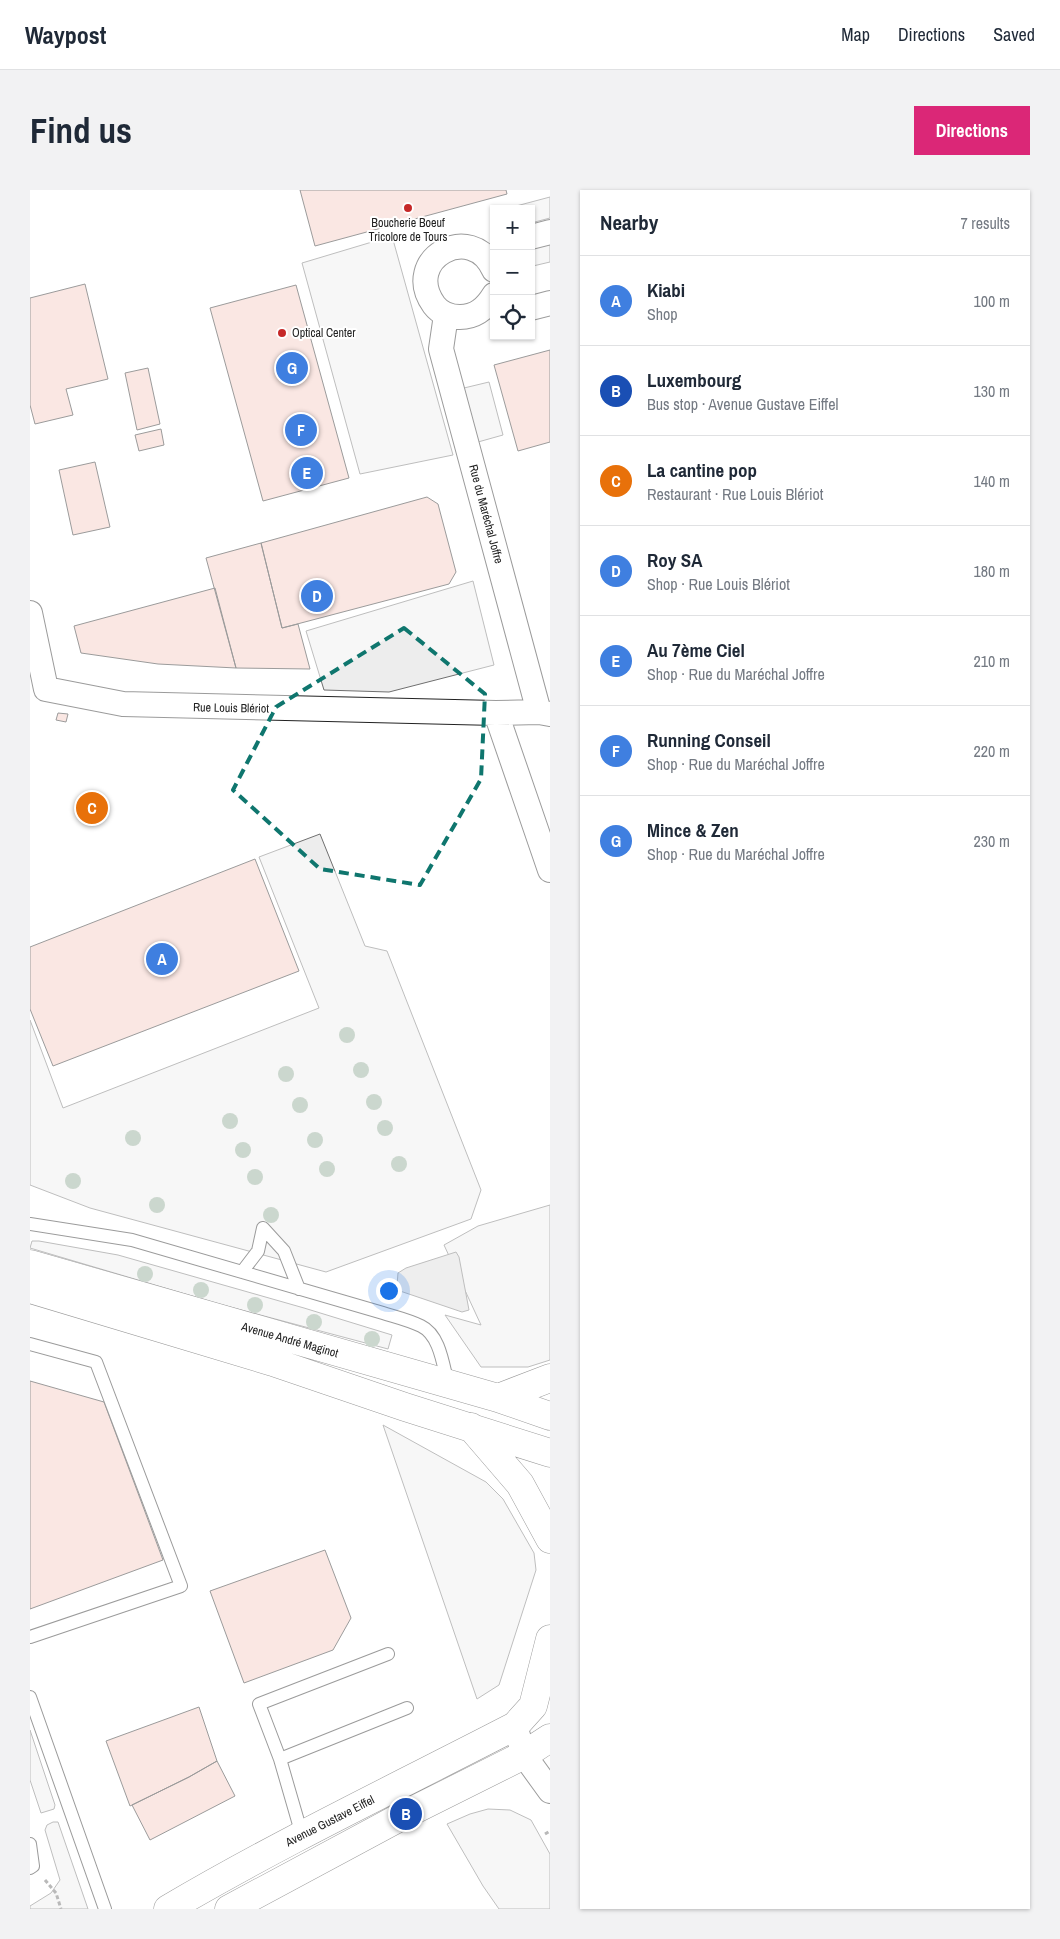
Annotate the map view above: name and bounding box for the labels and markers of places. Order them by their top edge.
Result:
marker: Boucherie Boeuf Tricolore de Tours [402,202,414,214]
place label: Boucherie Boeuf Tricolore de Tours [369,215,447,245]
place label: Optical Center [292,325,356,341]
marker: Optical Center [276,327,288,339]
pin: G [276,349,308,387]
pin: F [285,411,317,449]
pin: E [291,454,323,492]
pin: D [301,577,333,615]
pin: C [76,789,108,827]
pin: A [146,940,178,978]
pin: B [390,1795,422,1833]

